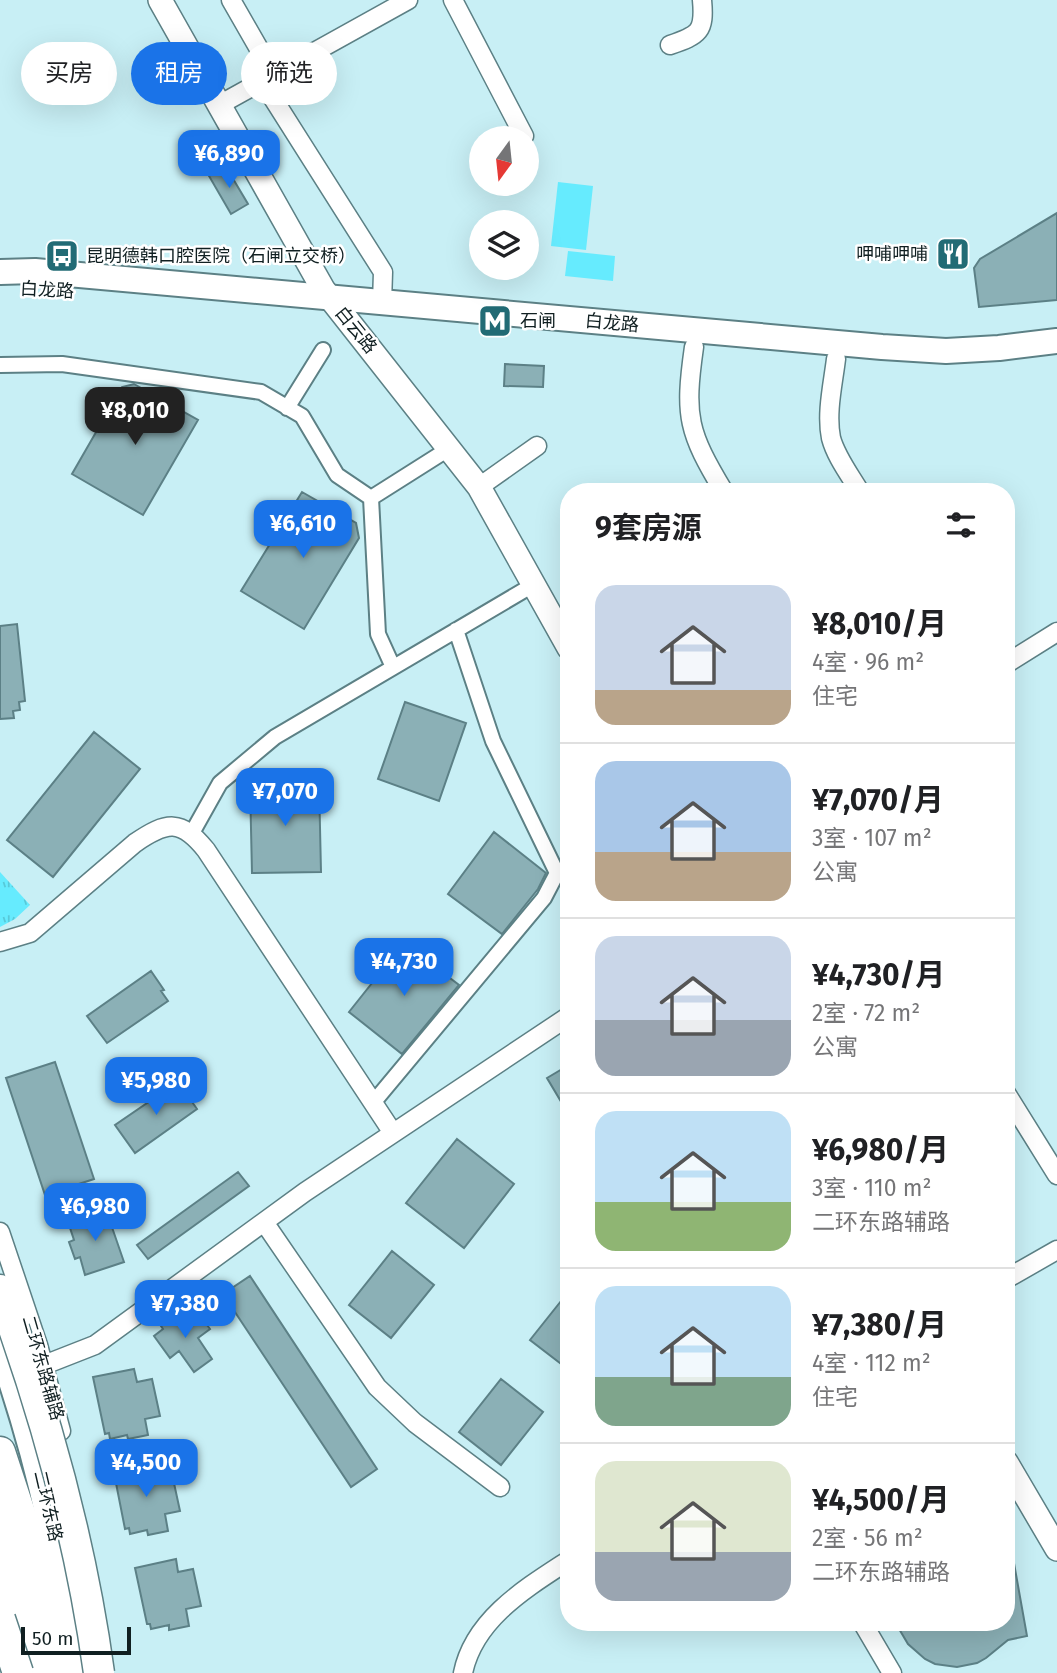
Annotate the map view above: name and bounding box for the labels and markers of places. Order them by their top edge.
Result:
pin: ¥6,890 [172,130,286,190]
restaurant icon: 呷哺呷哺 [934,235,972,273]
bus stop icon: 昆明德韩口腔医院（石闸立交桥） [43,237,81,275]
place label: 呷哺呷哺 [856,243,928,265]
place label: 昆明德韩口腔医院（石闸立交桥） [86,245,356,267]
metro station icon: 石闸 [476,302,514,340]
place label: 石闸 [520,310,556,332]
pin: ¥8,010 [78,388,192,447]
pin: ¥6,610 [246,500,360,560]
pin: ¥7,070 [228,768,342,828]
pin: ¥4,730 [347,939,461,998]
pin: ¥5,980 [99,1058,213,1117]
pin: ¥6,980 [38,1184,152,1243]
pin: ¥7,380 [128,1280,242,1340]
pin: ¥4,500 [89,1440,203,1499]

